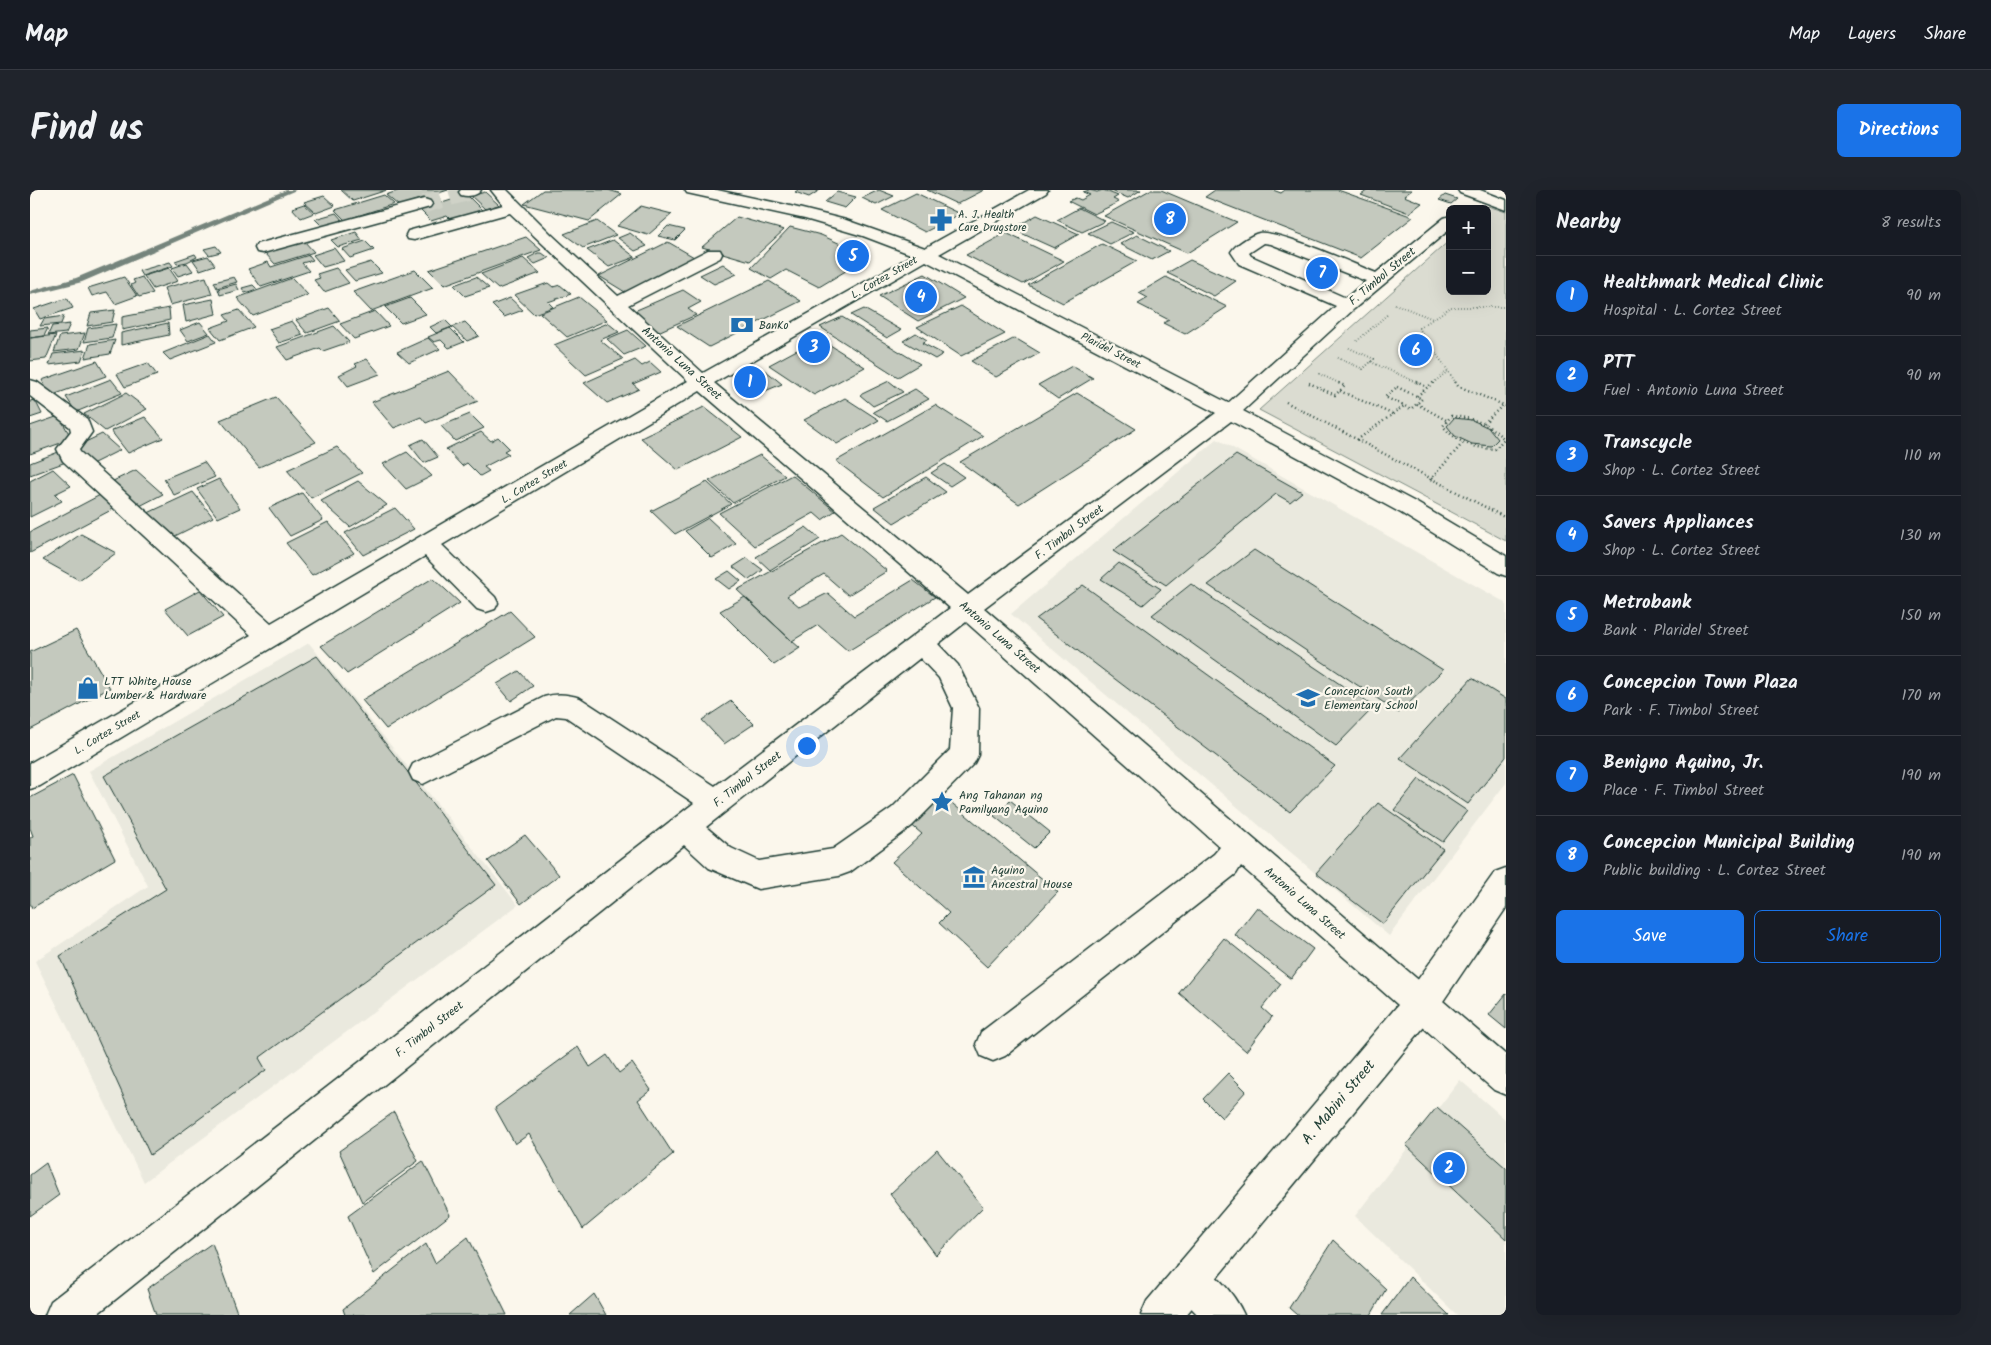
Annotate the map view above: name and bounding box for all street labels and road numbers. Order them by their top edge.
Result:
street label: F. Timbol Street [1345,242,1420,310]
street label: L. Cortez Street [848,251,922,304]
street label: Antonio Luna Street [637,322,727,405]
street label: Plaridel Street [1077,328,1144,374]
street label: L. Cortez Street [498,455,572,509]
street label: F. Timbol Street [1031,500,1108,565]
street label: Antonio Luna Street [955,596,1045,679]
street label: L. Cortez Street [71,706,145,760]
street label: F. Timbol Street [709,746,786,812]
street label: Antonio Luna Street [1260,862,1350,945]
street label: F. Timbol Street [391,996,468,1062]
street label: A. Mabini Street [1296,1055,1382,1150]

